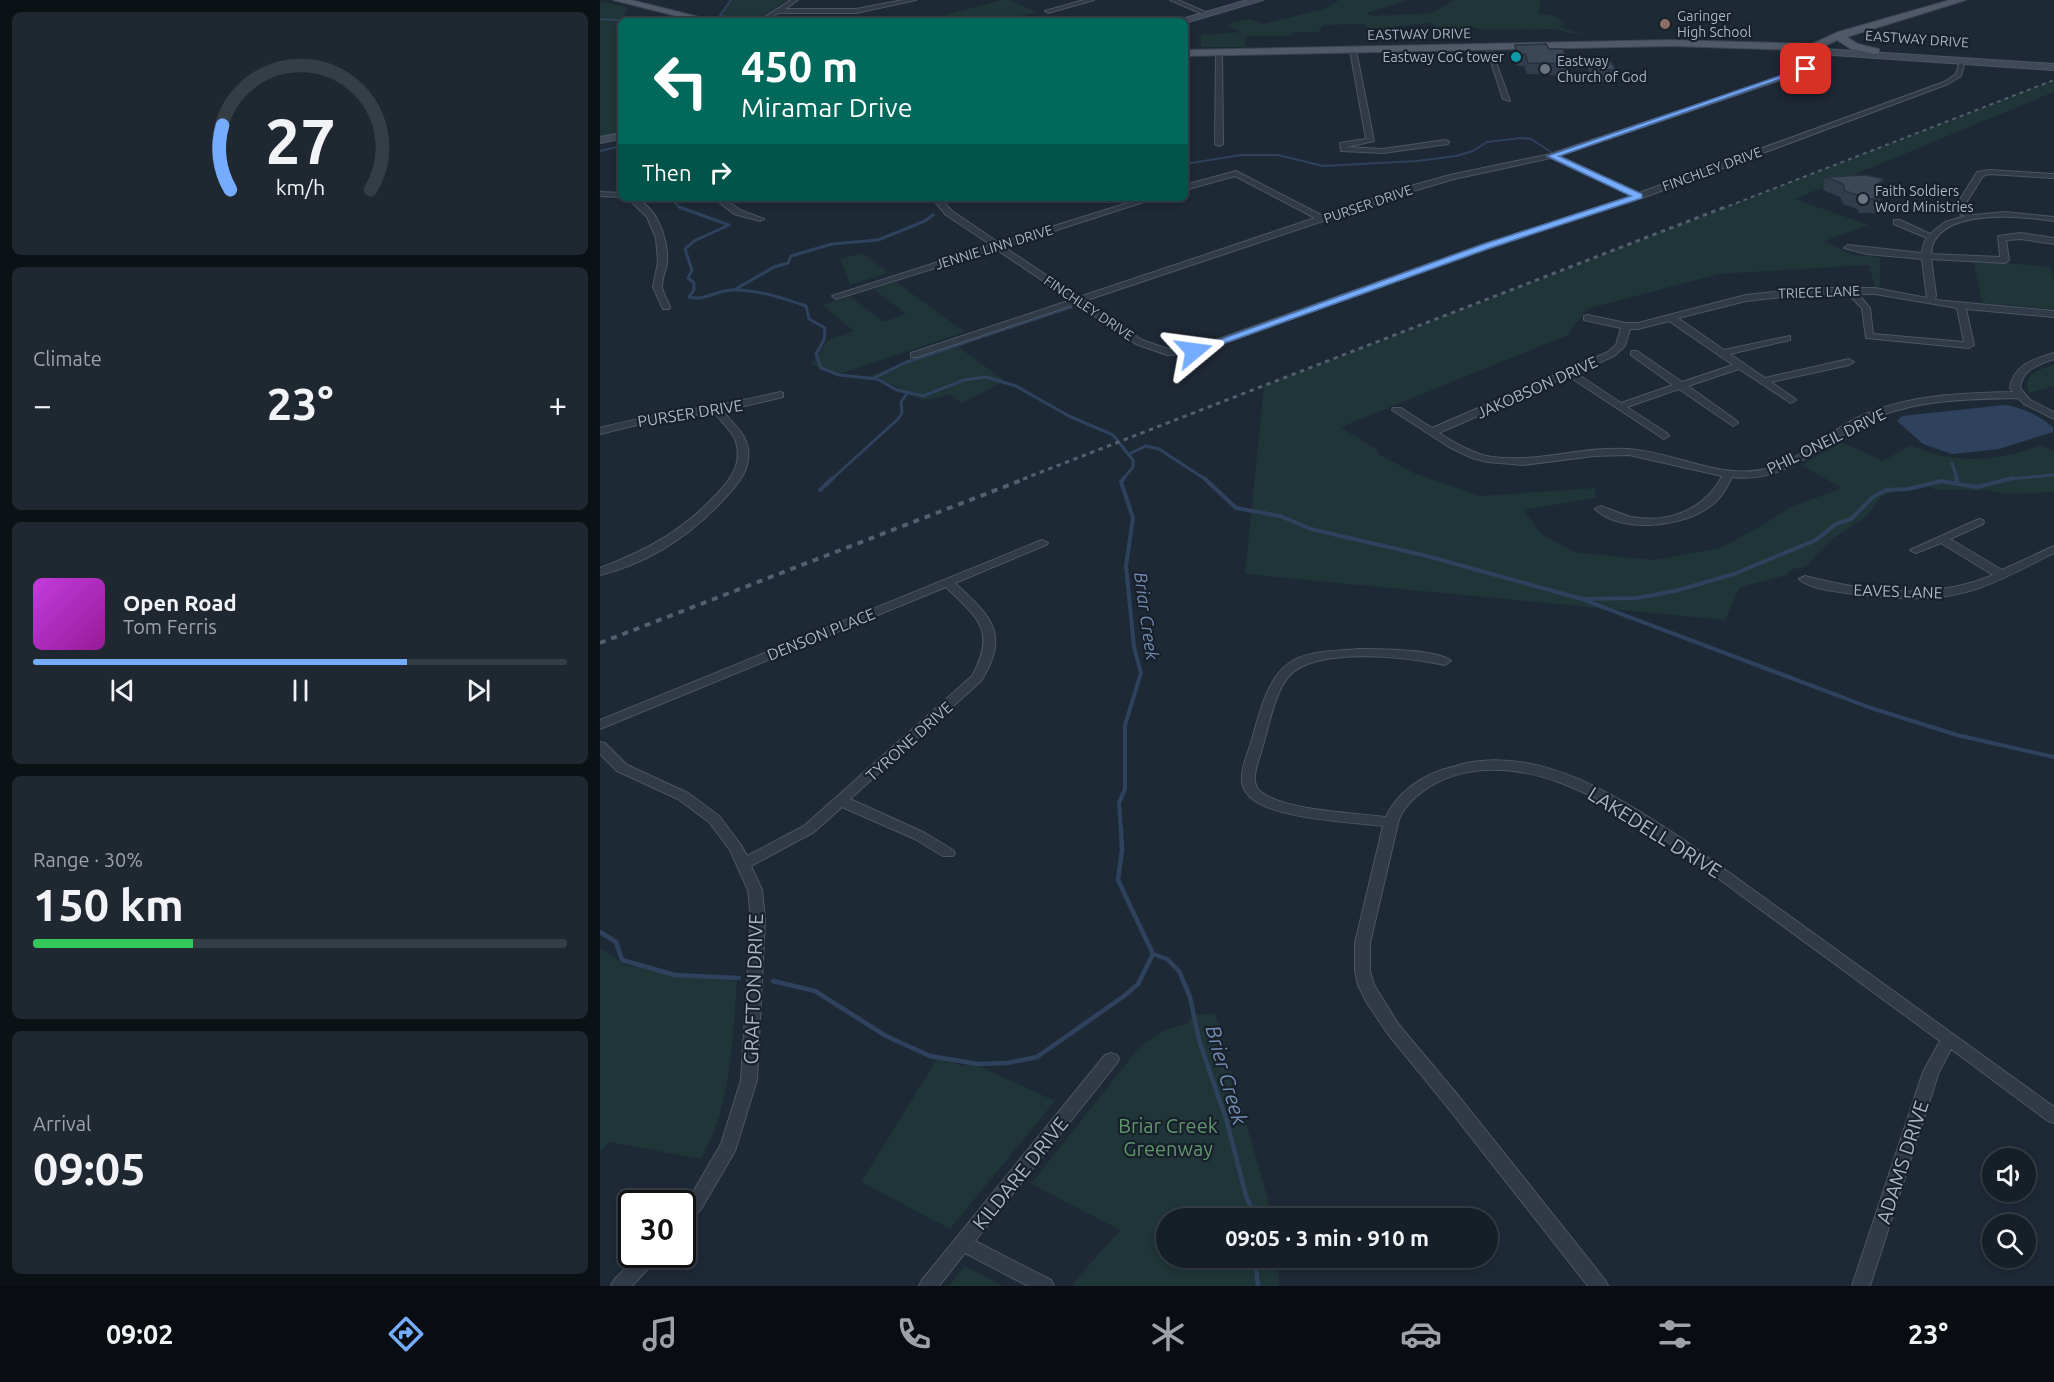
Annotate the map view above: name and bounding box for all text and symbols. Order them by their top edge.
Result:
place label: Garinger High School [1677,8,1752,40]
marker: Garinger High School [1658,17,1672,31]
street label: EASTWAY DRIVE [1367,25,1471,43]
street label: EASTWAY DRIVE [1865,27,1970,51]
icon: left [642,42,720,120]
text: 450 m [741,43,858,90]
pin [1780,43,1831,94]
place label: Eastway CoG tower [1383,49,1505,65]
marker: Eastway CoG tower [1509,50,1523,64]
icon: arrive [1789,52,1822,85]
place label: Eastway Church of God [1557,53,1647,85]
marker: Eastway Church of God [1538,62,1552,76]
text: Miramar Drive [741,92,913,122]
text: 27 [265,107,335,177]
street label: FINCHLEY DRIVE [1660,144,1764,194]
icon: right [704,156,737,189]
text: Then [642,160,692,185]
text: km/h [275,176,325,200]
street label: PURSER DRIVE [1322,181,1415,227]
place label: Faith Soldiers Word Ministries [1875,183,1974,215]
marker: Faith Soldiers Word Ministries [1856,192,1870,206]
street label: JENNIE LINN DRIVE [933,221,1055,273]
street label: FINCHLEY DRIVE [1041,272,1137,344]
street label: TRIECE LANE [1778,283,1860,301]
position arrow [1162,319,1226,383]
text: Climate [33,347,102,370]
street label: JAKOBSON DRIVE [1474,352,1600,422]
text: 23° [267,378,333,429]
text: − [33,386,52,423]
text: + [548,386,567,423]
street label: PURSER DRIVE [636,396,744,430]
street label: PHIL ONEIL DRIVE [1764,404,1888,478]
water label: Briar Creek [1131,571,1163,662]
street label: EAVES LANE [1853,580,1943,602]
text: Open Road [123,590,237,615]
street label: DENSON PLACE [764,604,878,664]
text: Tom Ferris [123,615,217,638]
icon: previous [106,674,139,707]
icon: pause [284,674,317,707]
icon: next [462,674,495,707]
street label: TYRONE DRIVE [862,698,956,784]
street label: LAKEDELL DRIVE [1584,782,1726,882]
text: Range · 30% [33,848,143,871]
text: 150 km [33,879,184,930]
street label: GRAFTON DRIVE [739,913,767,1065]
water label: Brier Creek [1201,1022,1253,1128]
street label: ADAMS DRIVE [1871,1098,1933,1226]
text: Arrival [33,1112,91,1135]
street label: KILDARE DRIVE [968,1112,1072,1234]
park label: Briar Creek Greenway [1118,1114,1218,1160]
text: 09:05 [33,1143,146,1194]
map controls [1982,1148,2036,1268]
button: sound [1982,1148,2036,1202]
speed limit sign: 30 [618,1190,696,1268]
button: search [1982,1214,2036,1268]
text: 09:05 · 3 min · 910 m [1225,1225,1429,1250]
icon: directions [385,1313,427,1355]
icon: music [639,1313,681,1355]
icon: phone [893,1313,935,1355]
icon: climate [1147,1313,1189,1355]
icon: car [1400,1313,1442,1355]
icon: filters [1654,1313,1696,1355]
text: 09:02 [106,1319,173,1349]
text: 23° [1908,1319,1948,1349]

